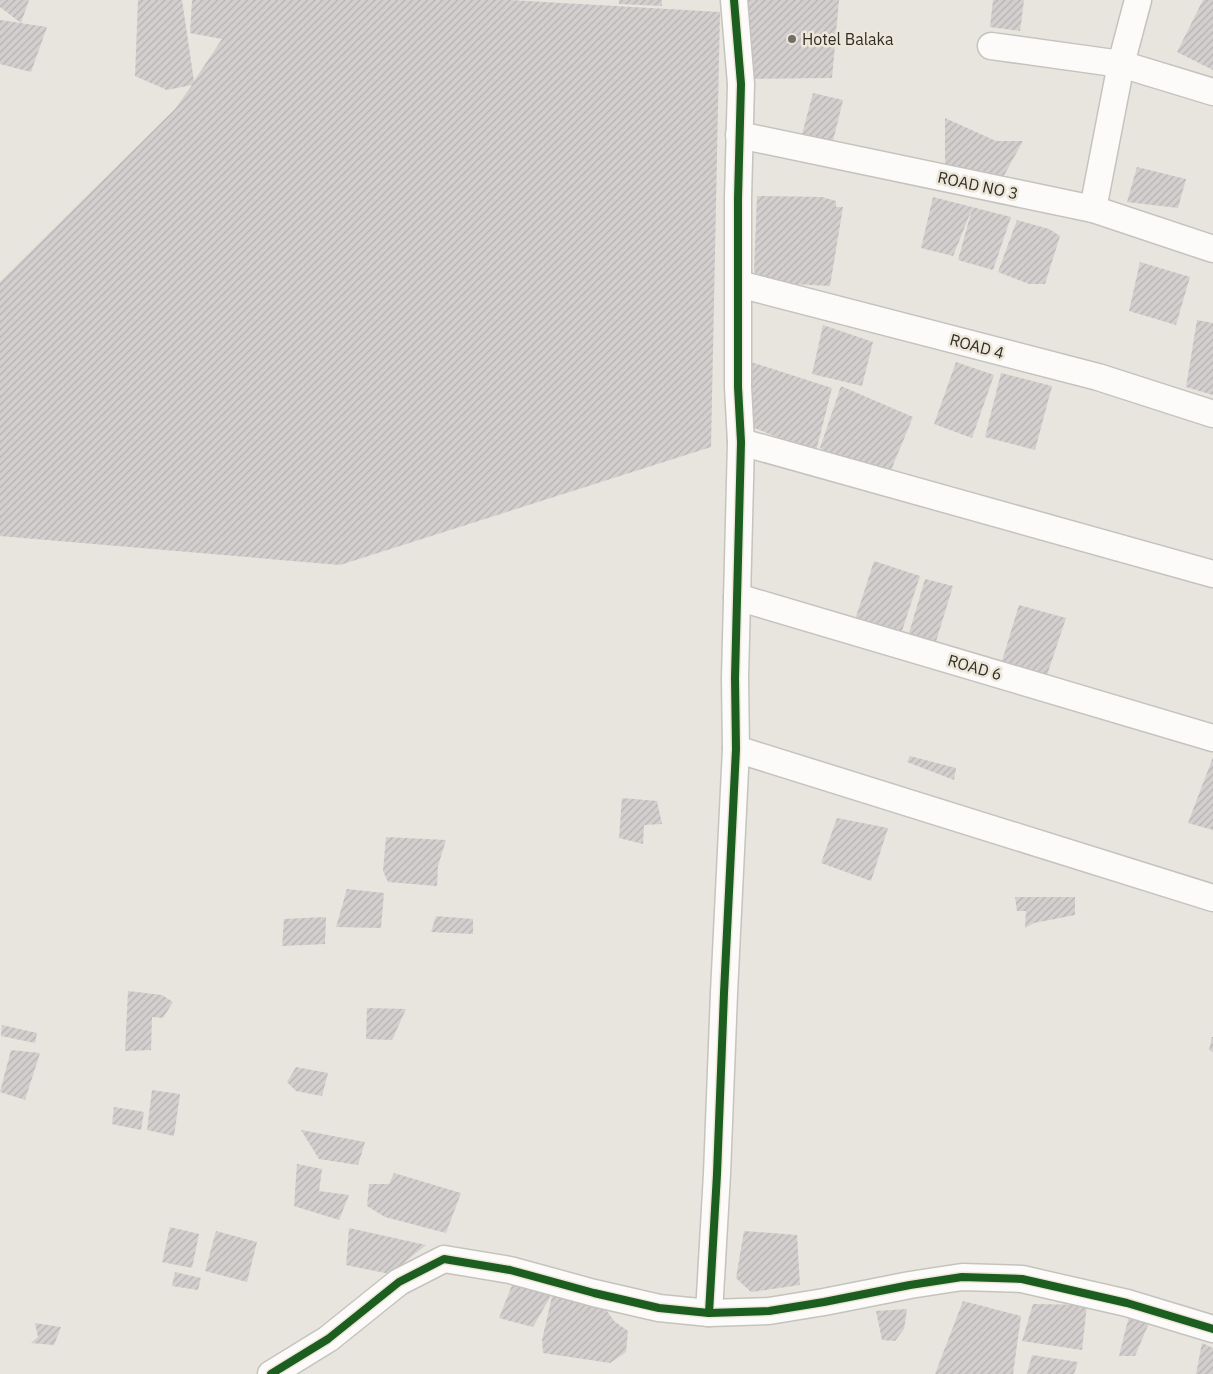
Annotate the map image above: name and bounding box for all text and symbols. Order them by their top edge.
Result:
place label: Hotel Balaka [802,29,894,49]
marker: Hotel Balaka [786,33,798,45]
street label: ROAD NO 3 [936,167,1020,203]
street label: ROAD 4 [948,329,1006,363]
street label: ROAD 6 [946,650,1004,684]

